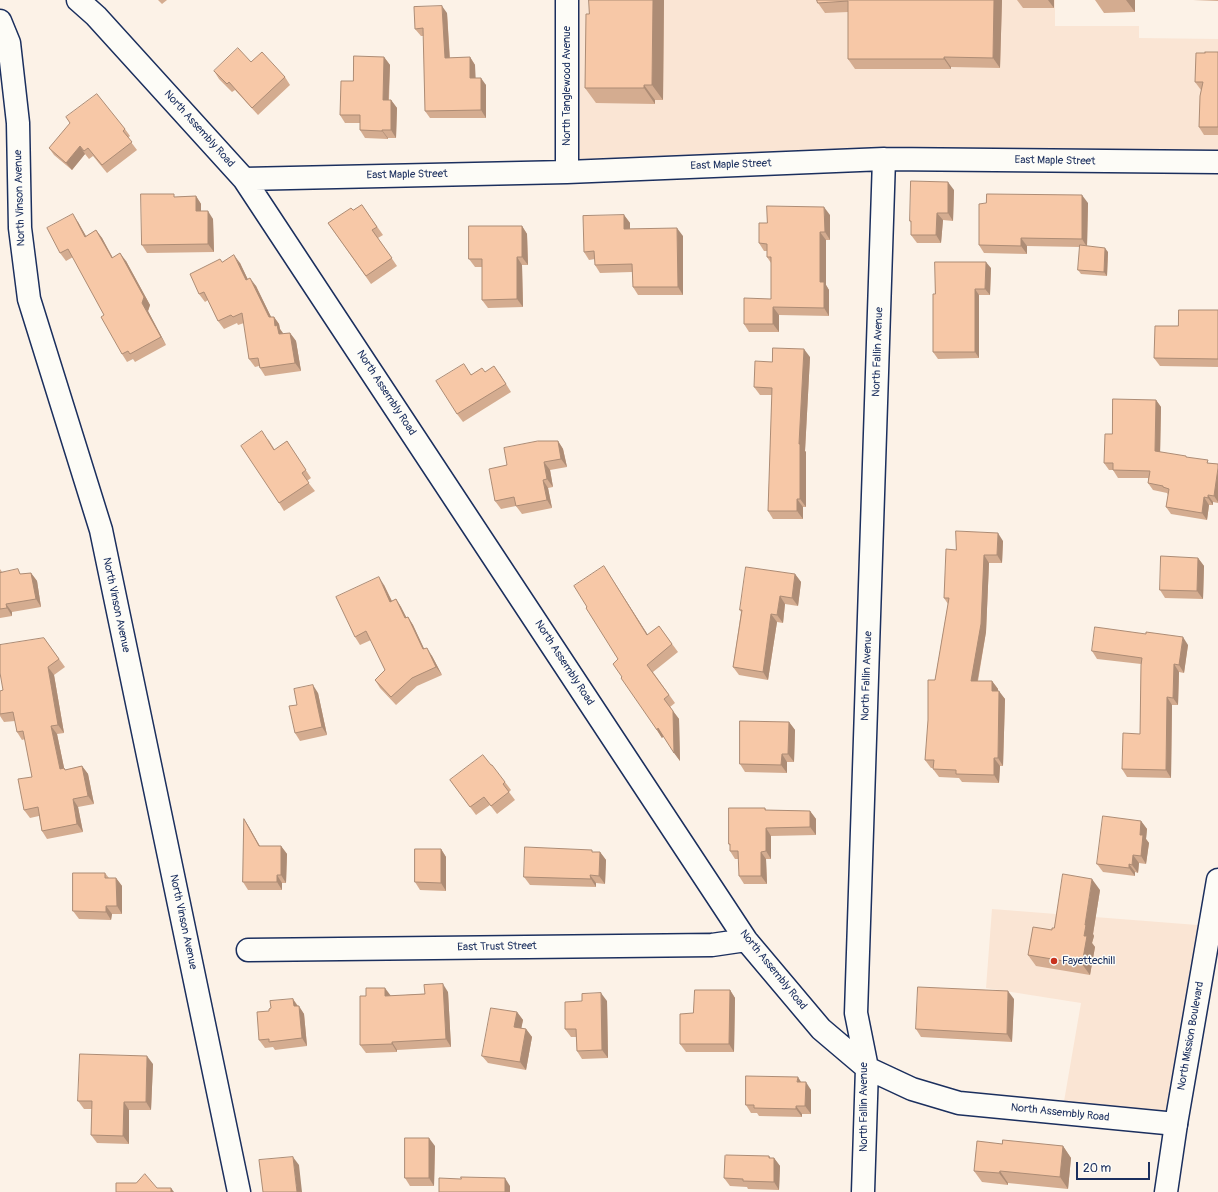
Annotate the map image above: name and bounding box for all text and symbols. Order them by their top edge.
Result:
street label: North Tanglewood Avenue [560,26,574,146]
street label: North Assembly Road [161,88,237,170]
street label: North Vinson Avenue [12,149,28,247]
street label: East Maple Street [1014,154,1096,168]
street label: East Maple Street [690,157,772,173]
street label: East Maple Street [366,168,448,182]
street label: North Fallin Avenue [870,307,886,397]
street label: North Assembly Road [353,348,419,438]
street label: North Vinson Avenue [99,556,133,654]
street label: North Assembly Road [531,618,597,708]
street label: North Fallin Avenue [859,631,875,721]
street label: North Vinson Avenue [166,873,200,971]
street label: North Assembly Road [737,927,809,1013]
street label: East Trust Street [457,940,537,954]
place label: Fayettechill [1062,954,1115,968]
marker: Fayettechill [1049,956,1059,966]
street label: North Mission Boulevard [1175,981,1207,1091]
street label: North Fallin Avenue [857,1062,871,1152]
street label: North Assembly Road [1010,1101,1110,1125]
scale bar [1078,1154,1152,1180]
text: 20 m [1083,1161,1111,1176]

